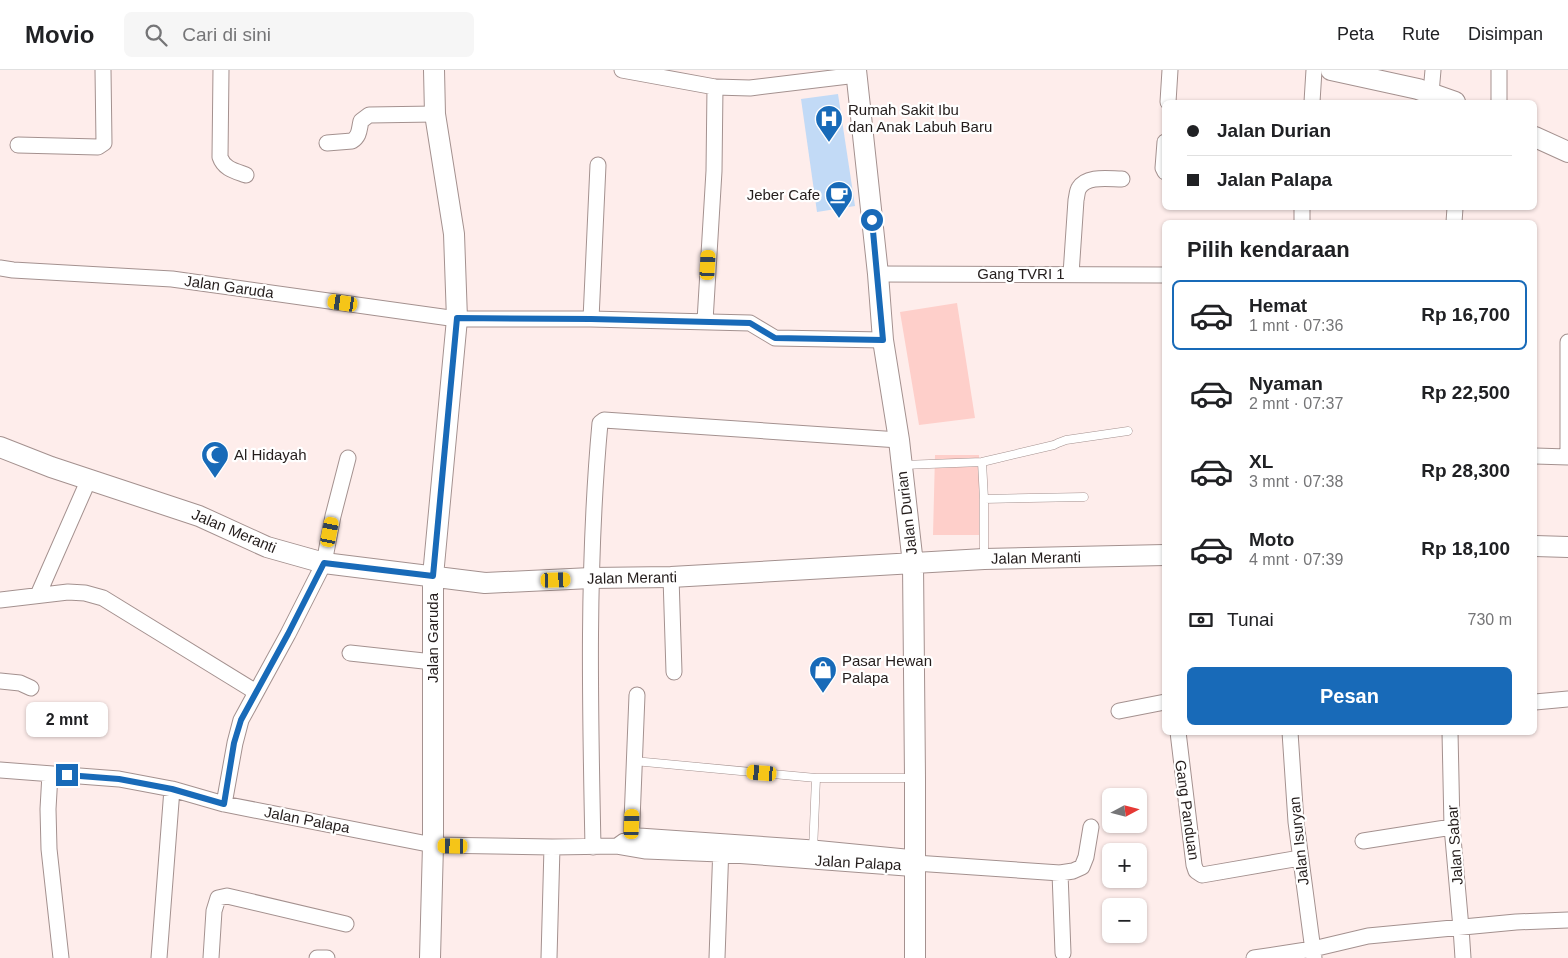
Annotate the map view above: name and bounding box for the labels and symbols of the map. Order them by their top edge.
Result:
place label: Rumah Sakit Ibu dan Anak Labuh Baru [848,101,992,135]
hospital icon: Rumah Sakit Ibu dan Anak Labuh Baru [814,104,844,143]
cafe icon: Jeber Cafe [824,180,854,219]
place label: Jeber Cafe [747,186,820,203]
route start [861,209,883,231]
car [699,250,716,280]
street label: Gang TVRI 1 [977,265,1065,282]
street label: Jalan Garuda [183,272,275,301]
car [327,293,358,313]
mosque icon: Al Hidayah [200,440,230,479]
place label: Al Hidayah [234,446,307,463]
street label: Jalan Durian [893,470,920,556]
street label: Jalan Meranti [189,505,279,556]
car [319,516,340,548]
street label: Jalan Meranti [991,548,1081,567]
street label: Jalan Meranti [587,568,677,587]
car [540,572,571,588]
street label: Jalan Garuda [424,592,441,683]
place label: Pasar Hewan Palapa [842,652,932,686]
shop icon: Pasar Hewan Palapa [808,655,838,694]
callout: 2 mnt [26,702,108,738]
street label: Gang Panduan [1172,759,1203,861]
route end [56,764,78,786]
car [746,764,777,782]
north arrow [1102,788,1148,832]
street label: Jalan Isuryan [1285,796,1312,886]
street label: Jalan Palapa [263,803,352,836]
street label: Jalan Sabar [1443,805,1466,886]
car [623,809,640,839]
car [437,838,468,854]
street label: Jalan Palapa [814,852,902,873]

